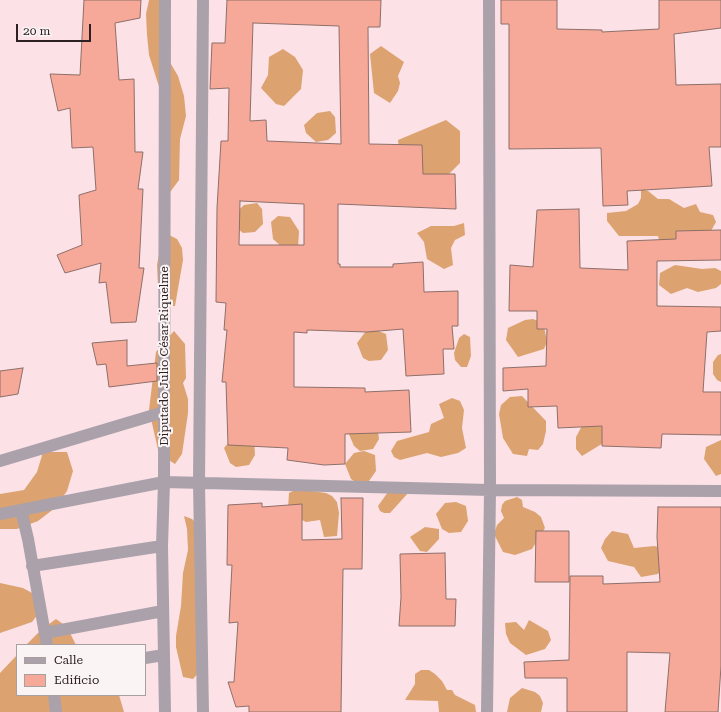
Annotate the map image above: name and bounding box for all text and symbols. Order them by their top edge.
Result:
scale bar [18,16,93,42]
text: 20 m [23,24,50,38]
street label: Diputado Julio César Riquelme [157,266,171,446]
legend [16,644,146,696]
text: Calle [54,653,83,667]
text: Edificio [54,673,99,687]

